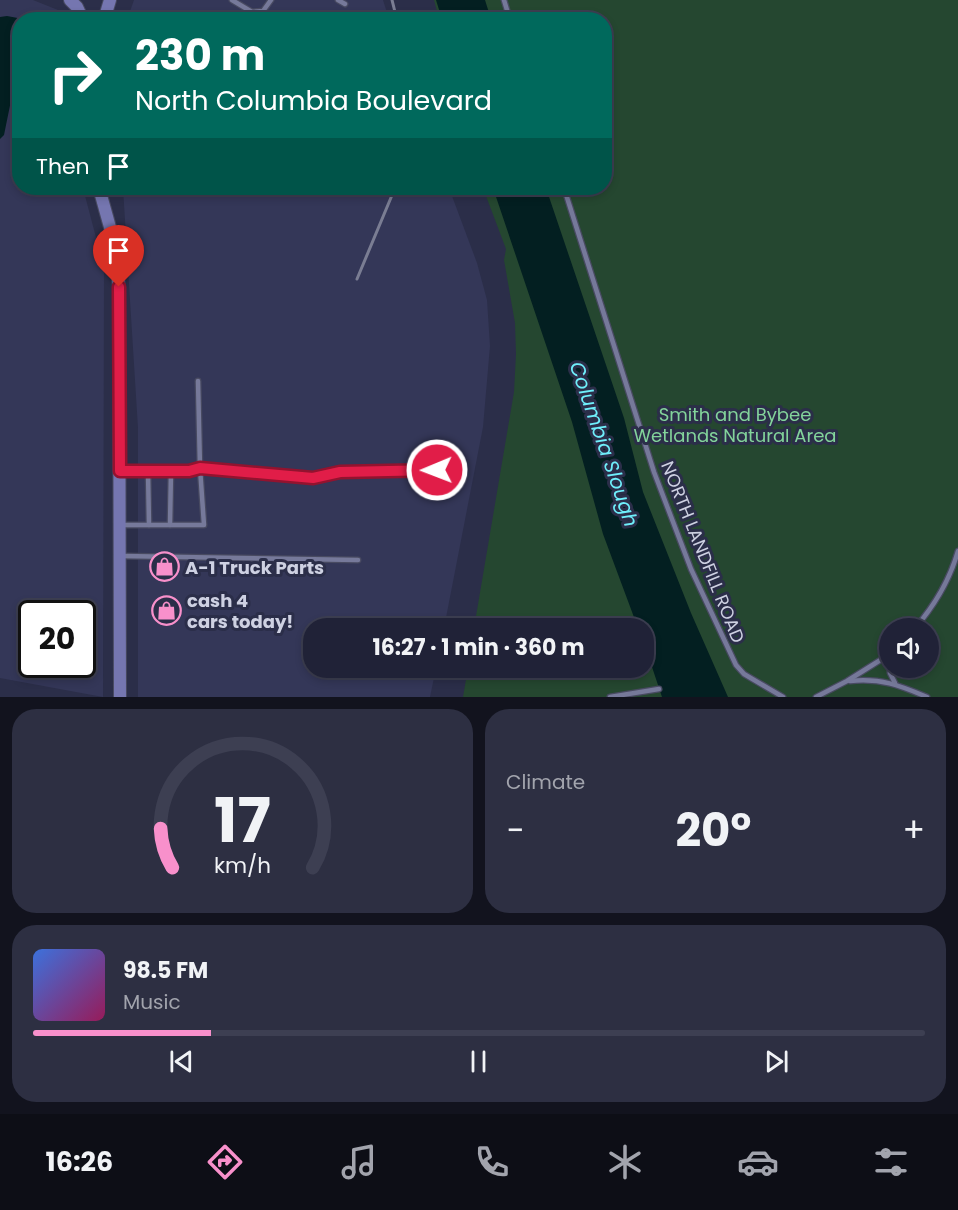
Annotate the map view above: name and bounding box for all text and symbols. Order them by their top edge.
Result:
text: 230 m [135,26,265,85]
icon: right [36,36,114,114]
text: North Columbia Boulevard [135,82,492,119]
icon: arrive [102,150,135,183]
text: Then [36,151,90,182]
pin [93,225,144,287]
icon: arrive [102,234,135,267]
water label: Columbia Slough [563,358,645,530]
park label: Smith and Bybee Wetlands Natural Area [634,402,836,448]
position arrow [405,438,469,502]
street label: NORTH LANDFILL ROAD [655,457,751,647]
shop icon: A-1 Truck Parts [148,551,180,583]
place label: A-1 Truck Parts [185,555,324,580]
place label: cash 4 cars today! [187,588,293,634]
shop icon: cash 4 cars today! [150,594,182,626]
speed limit sign: 20 [18,600,96,678]
map controls [879,618,939,678]
button: sound [879,618,939,678]
text: 16:27 · 1 min · 360 m [373,632,584,663]
text: Climate [506,768,585,796]
text: 17 [214,776,271,864]
text: 20° [675,799,751,862]
text: − [506,807,524,854]
text: + [902,807,925,854]
text: km/h [214,850,271,881]
text: 98.5 FM [123,955,208,986]
text: Music [123,988,181,1016]
icon: previous [165,1045,198,1078]
icon: pause [462,1045,495,1078]
icon: next [760,1045,793,1078]
icon: directions [204,1141,246,1183]
icon: music [338,1141,380,1183]
icon: phone [471,1141,513,1183]
icon: climate [604,1141,646,1183]
icon: car [737,1141,779,1183]
icon: filters [870,1141,912,1183]
text: 16:26 [46,1143,113,1180]

